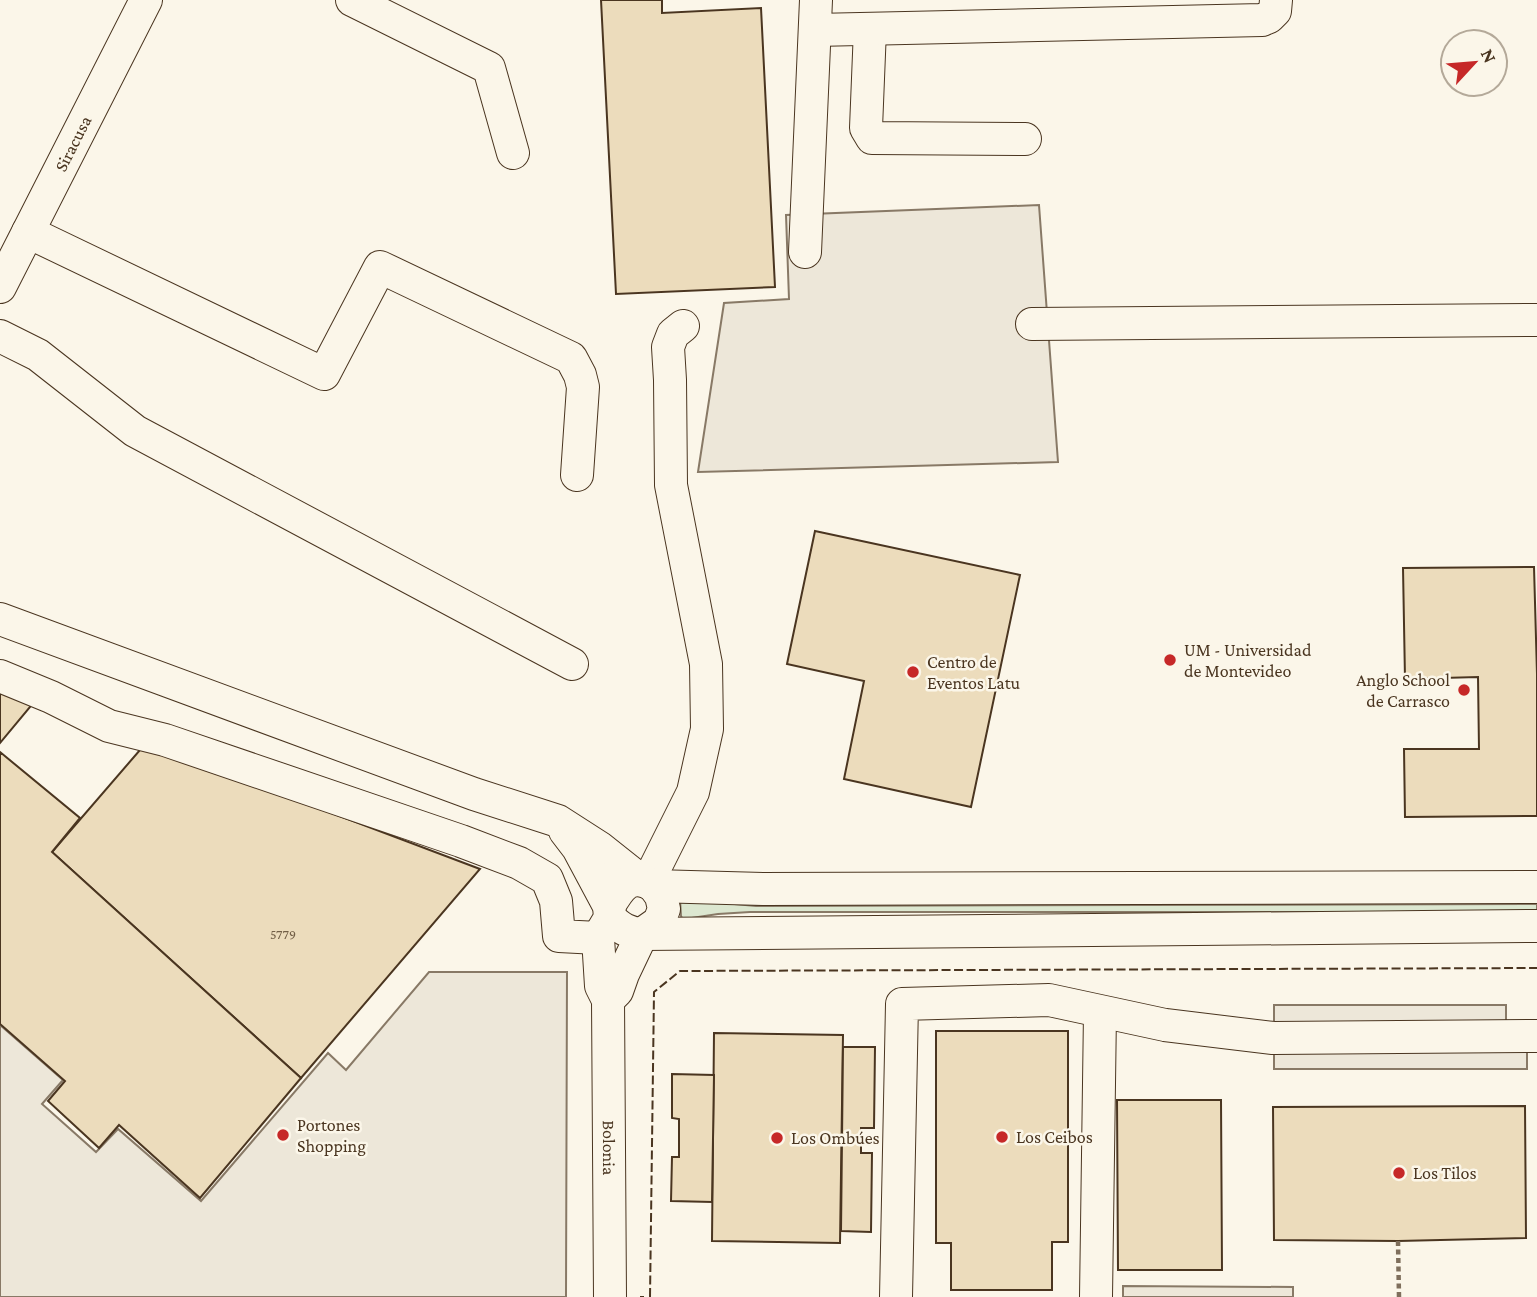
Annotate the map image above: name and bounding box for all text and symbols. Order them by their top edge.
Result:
north arrow [1439,28,1509,98]
text: N [1477,45,1501,66]
street label: Siracusa [50,112,96,175]
place label: UM - Universidad de Montevideo [1184,640,1312,681]
place label: Centro de Eventos Latu [927,652,1021,693]
marker: UM - Universidad de Montevideo [1162,652,1178,668]
marker: Centro de Eventos Latu [905,664,921,680]
place label: Anglo School de Carrasco [1356,670,1450,711]
marker: Anglo School de Carrasco [1456,682,1472,698]
house number: 5779 [270,926,296,942]
place label: Portones Shopping [297,1115,366,1156]
street label: Bolonia [599,1120,619,1175]
marker: Portones Shopping [275,1127,291,1143]
place label: Los Ceibos [1016,1127,1093,1147]
place label: Los Ombúes [791,1128,880,1148]
marker: Los Ceibos [994,1129,1010,1145]
marker: Los Ombúes [769,1130,785,1146]
place label: Los Tilos [1413,1163,1477,1183]
marker: Los Tilos [1391,1165,1407,1181]

